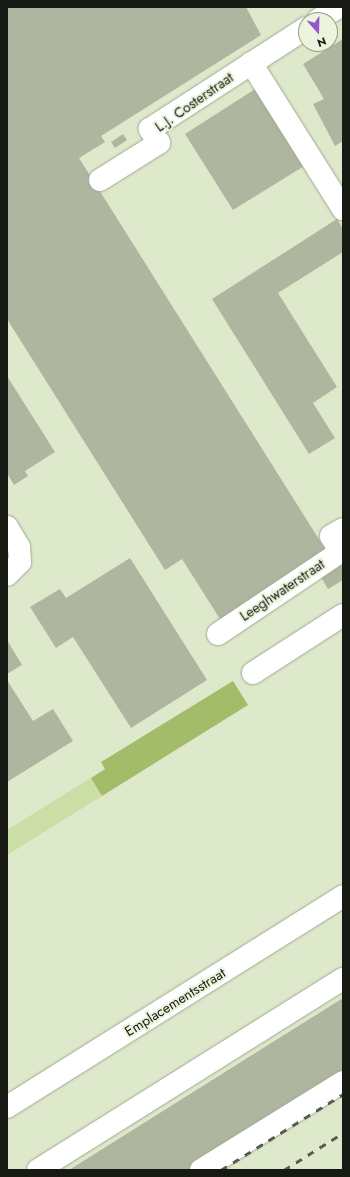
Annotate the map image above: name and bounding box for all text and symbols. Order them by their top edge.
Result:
north arrow [298,12,338,52]
text: N [315,33,329,51]
street label: L.J. Costerstraat [152,69,236,135]
street label: Leeghwaterstraat [237,556,327,624]
street label: Emplacementsstraat [122,964,228,1040]

